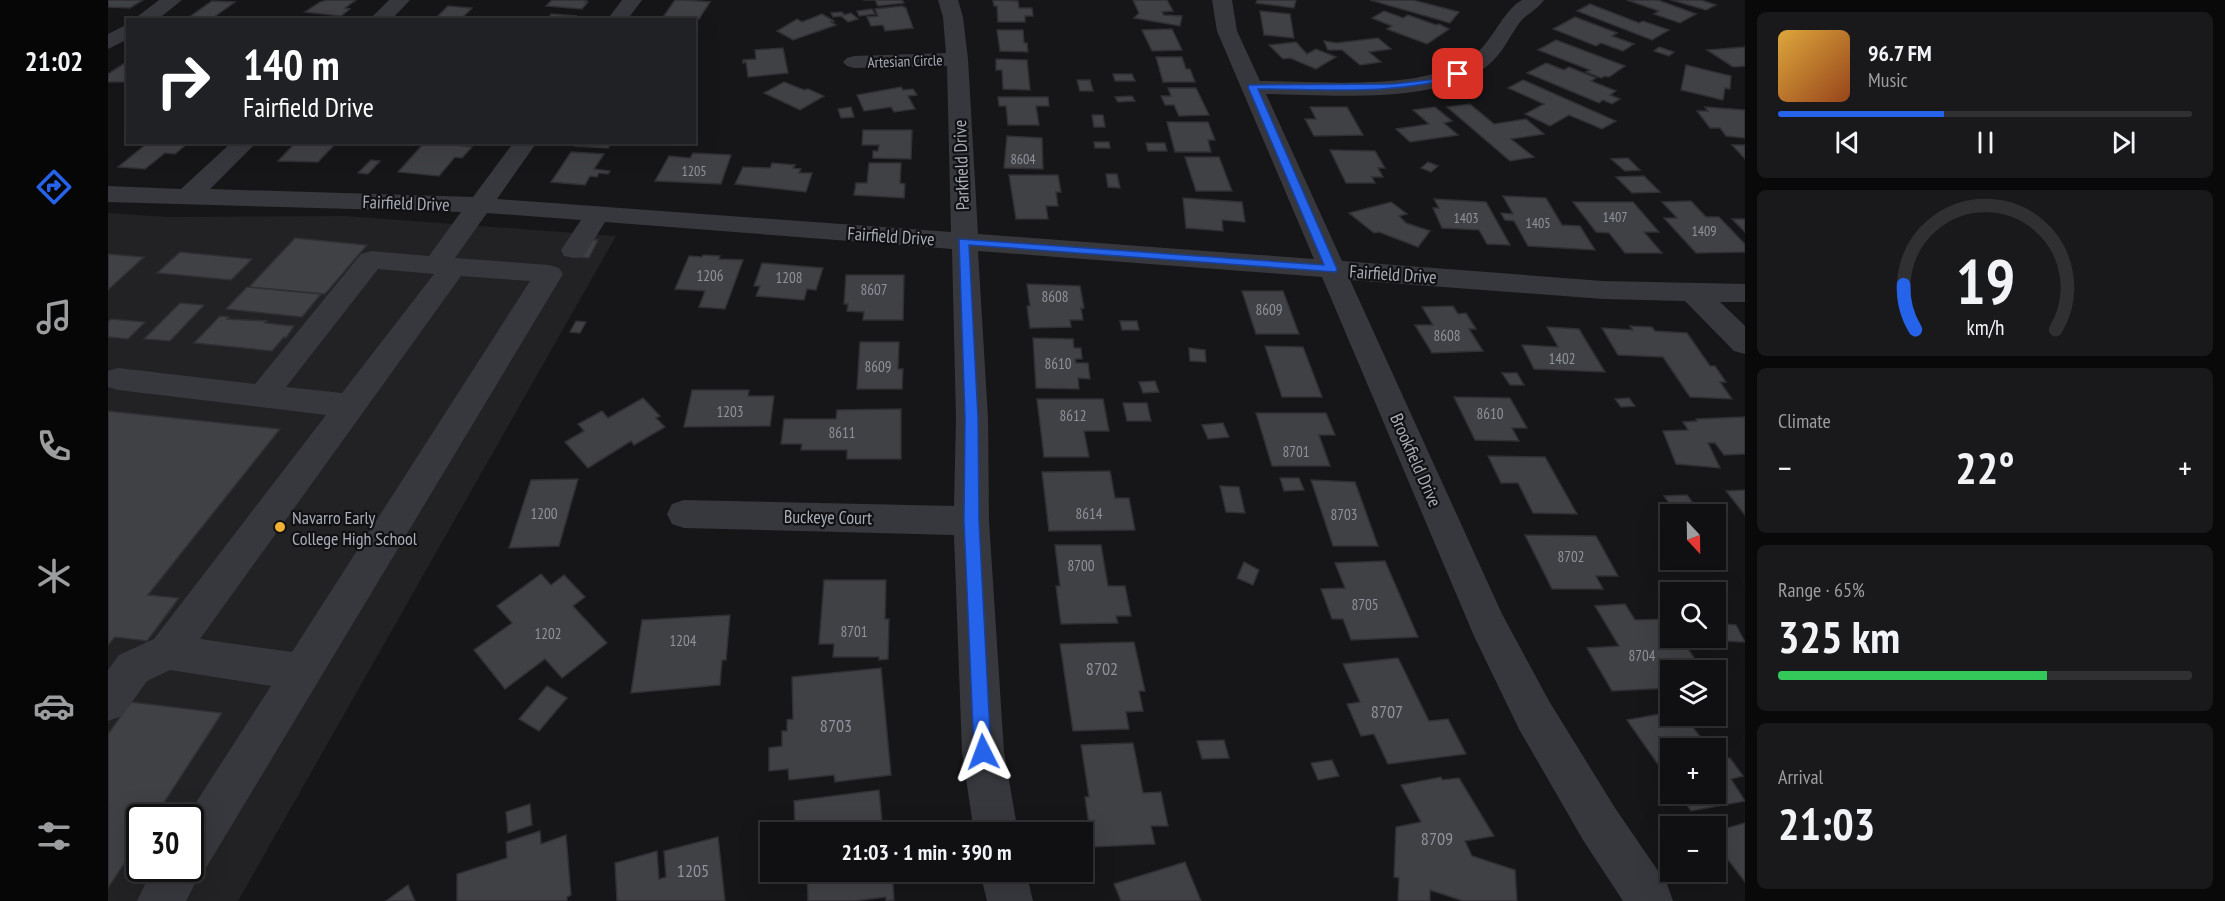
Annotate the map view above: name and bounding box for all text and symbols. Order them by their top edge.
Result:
text: 140 m [243,37,340,92]
text: 96.7 FM [1868,39,1932,67]
icon: right [144,42,222,120]
text: 21:02 [25,44,83,78]
pin [1432,48,1483,99]
street label: Artesian Circle [867,50,943,72]
icon: arrive [1441,57,1474,90]
text: Music [1868,67,1908,93]
text: Fairfield Drive [243,90,374,124]
street label: Parkfield Drive [948,119,974,211]
icon: previous [1831,126,1864,159]
icon: pause [1969,126,2002,159]
icon: next [2107,126,2140,159]
house number: 8604 [1010,150,1036,168]
house number: 1205 [681,162,707,180]
icon: directions [33,166,75,208]
street label: Fairfield Drive [362,190,450,216]
house number: 1407 [1602,208,1628,226]
house number: 1403 [1453,209,1479,227]
house number: 1405 [1525,214,1551,232]
street label: Fairfield Drive [847,221,935,251]
house number: 1409 [1691,222,1717,240]
text: 19 [1955,240,2015,321]
street label: Fairfield Drive [1349,259,1437,289]
house number: 1206 [696,266,724,285]
house number: 1208 [775,268,803,287]
house number: 8607 [860,280,888,299]
house number: 8608 [1041,287,1069,306]
icon: music [33,296,75,338]
house number: 8609 [1255,300,1283,319]
text: km/h [1966,313,2004,341]
house number: 8608 [1433,326,1461,345]
house number: 1402 [1548,349,1576,368]
house number: 8610 [1044,354,1072,373]
house number: 8609 [864,357,892,376]
house number: 1203 [716,402,744,421]
house number: 8610 [1476,404,1504,423]
house number: 8612 [1059,406,1087,425]
text: Climate [1778,408,1831,434]
street label: Brookfield Drive [1385,410,1447,510]
house number: 8611 [828,423,856,442]
icon: phone [33,425,75,467]
text: 22° [1955,438,2015,496]
house number: 8701 [1282,442,1310,461]
text: − [1778,446,1792,489]
text: + [2178,446,2192,489]
house number: 1200 [530,504,558,523]
house number: 8614 [1075,504,1103,523]
north arrow [1660,504,1726,570]
map controls [1660,504,1726,882]
street label: Buckeye Court [784,505,872,529]
house number: 8703 [1330,505,1358,524]
place label: Navarro Early College High School [292,506,418,550]
marker: Navarro Early College High School [273,520,287,534]
house number: 8702 [1557,547,1585,566]
icon: climate [33,555,75,597]
house number: 8700 [1067,556,1095,575]
text: Range · 65% [1778,577,1865,603]
button: search [1660,582,1726,648]
house number: 8705 [1351,595,1379,614]
text: 325 km [1778,607,1900,665]
house number: 8701 [840,622,868,641]
house number: 1202 [534,624,562,643]
house number: 1204 [669,631,697,650]
house number: 8704 [1628,646,1656,665]
house number: 8702 [1086,657,1118,680]
button: layers [1660,660,1726,726]
icon: car [33,685,75,727]
house number: 8707 [1371,700,1403,723]
house number: 8703 [820,714,852,737]
position arrow [951,720,1015,784]
button: + [1660,738,1726,804]
text: Arrival [1778,764,1823,790]
text: 21:03 [1778,794,1875,852]
speed limit sign: 30 [126,804,204,882]
icon: filters [33,815,75,857]
button: − [1660,816,1726,882]
house number: 8709 [1421,827,1453,850]
text: 21:03 · 1 min · 390 m [841,838,1012,866]
house number: 1205 [677,859,709,882]

